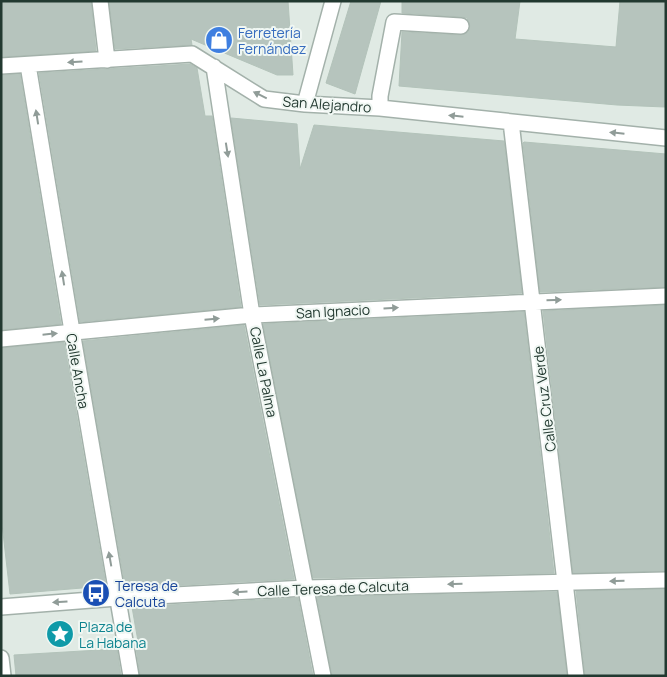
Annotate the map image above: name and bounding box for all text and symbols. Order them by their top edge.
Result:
place label: Ferretería Fernández [238,23,306,58]
shop icon: Ferretería Fernández [204,25,234,55]
one-way arrow [67,59,83,67]
one-way arrow [253,91,267,99]
street label: San Alejandro [282,91,372,117]
one-way arrow [32,109,40,125]
one-way arrow [447,112,463,120]
one-way arrow [609,129,625,137]
one-way arrow [223,142,231,158]
one-way arrow [58,269,66,285]
one-way arrow [546,296,562,304]
street label: San Ignacio [295,300,371,322]
one-way arrow [383,304,399,312]
one-way arrow [204,314,220,322]
street label: Calle La Palma [246,325,282,419]
one-way arrow [42,329,58,337]
street label: Calle Ancha [62,332,94,410]
street label: Calle Cruz Verde [528,345,560,453]
one-way arrow [106,550,114,566]
place label: Teresa de Calcuta [115,576,178,611]
street label: Calle Teresa de Calcuta [257,576,409,600]
one-way arrow [609,577,625,585]
bus stop icon: Teresa de Calcuta [81,578,111,608]
one-way arrow [446,580,462,588]
one-way arrow [231,588,247,596]
one-way arrow [52,599,68,607]
place label: Plaza de La Habana [79,617,146,652]
place icon: Plaza de La Habana [45,619,75,649]

